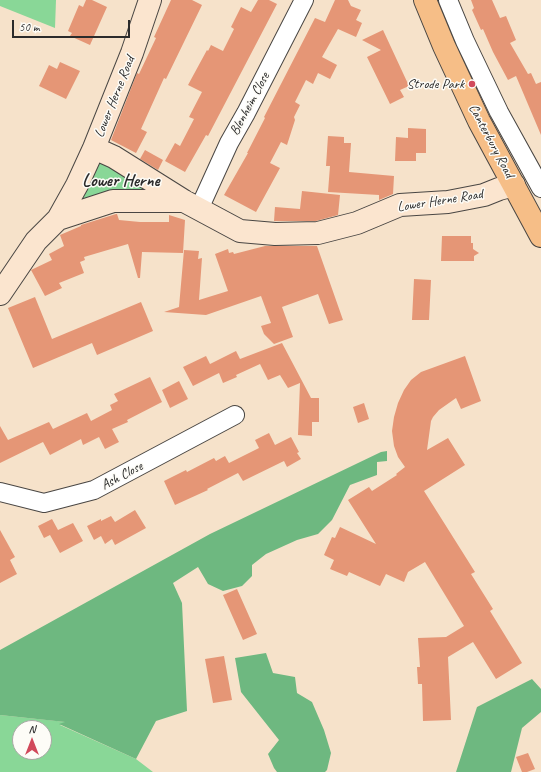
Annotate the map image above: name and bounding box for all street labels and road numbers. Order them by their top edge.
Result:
street label: Lower Herne Road [91,54,139,140]
street label: Blenheim Close [226,70,274,138]
street label: Canterbury Road [465,101,517,181]
street label: Lower Herne Road [396,186,484,216]
street label: Ash Close [98,458,146,494]

